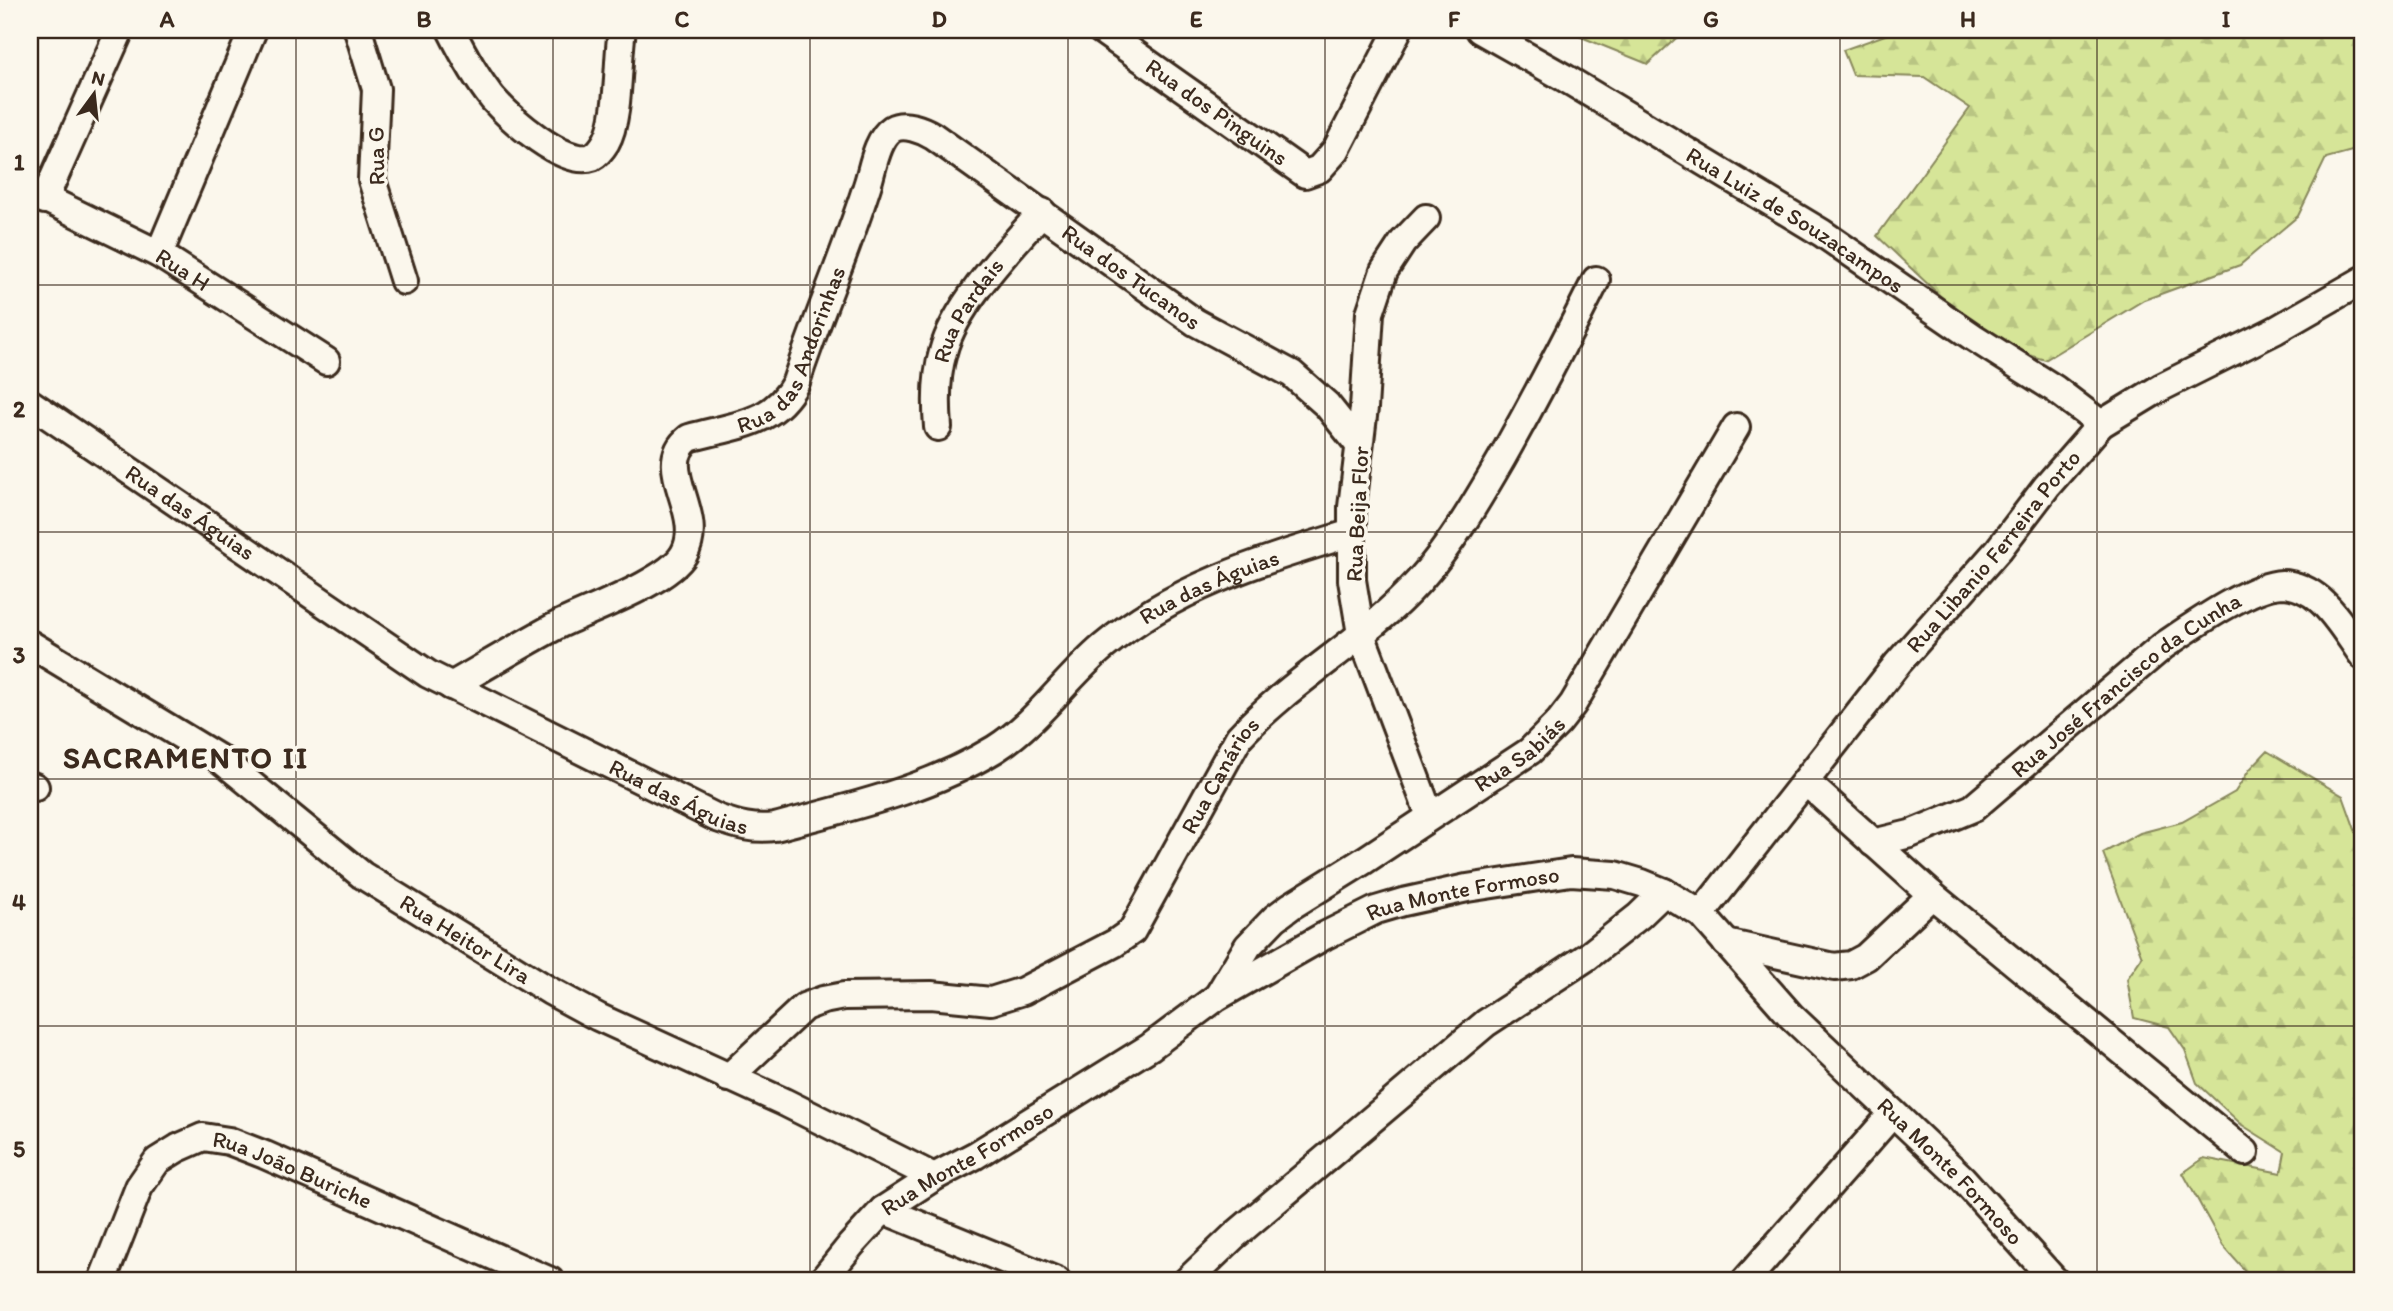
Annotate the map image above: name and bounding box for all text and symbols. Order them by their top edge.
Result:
text: A [159,5,175,33]
text: B [417,5,432,33]
text: C [675,5,690,33]
text: D [931,5,947,33]
text: E [1190,5,1203,33]
text: F [1448,5,1461,33]
text: G [1703,5,1719,33]
text: H [1960,5,1976,33]
text: I [2222,5,2231,33]
street label: Rua dos Pinguins [1140,52,1294,172]
north arrow [60,60,130,130]
text: N [89,65,107,91]
street label: Rua G [361,126,391,186]
street label: Rua Luiz de Souzacampos [1681,140,1909,299]
text: 1 [14,148,25,176]
street label: Rua dos Tucanos [1056,218,1206,336]
street label: Rua H [151,242,215,297]
street label: Rua Pardais [927,252,1009,366]
street label: Rua das Andorinhas [733,262,851,439]
text: 2 [13,395,26,423]
street label: Rua Libanio Ferreira Porto [1900,444,2086,658]
street label: Rua Beija Flor [1339,445,1375,583]
street label: Rua das Águias [120,458,260,566]
street label: Rua das Águias [1134,543,1283,630]
street label: Rua José Francisco da Cunha [2005,586,2246,784]
text: 3 [13,641,26,669]
street label: Rua Canários [1174,710,1265,839]
street label: Rua Sabiás [1469,710,1571,798]
district label: SACRAMENTO II [63,739,309,776]
street label: Rua das Águias [605,753,751,840]
street label: Rua Monte Formoso [1361,860,1561,927]
text: 4 [12,888,26,916]
street label: Rua Heitor Lira [395,888,536,990]
street label: Rua Monte Formoso [1871,1091,2030,1251]
street label: Rua Monte Formoso [875,1096,1059,1222]
street label: Rua João Buriche [211,1125,377,1215]
text: 5 [13,1135,25,1163]

